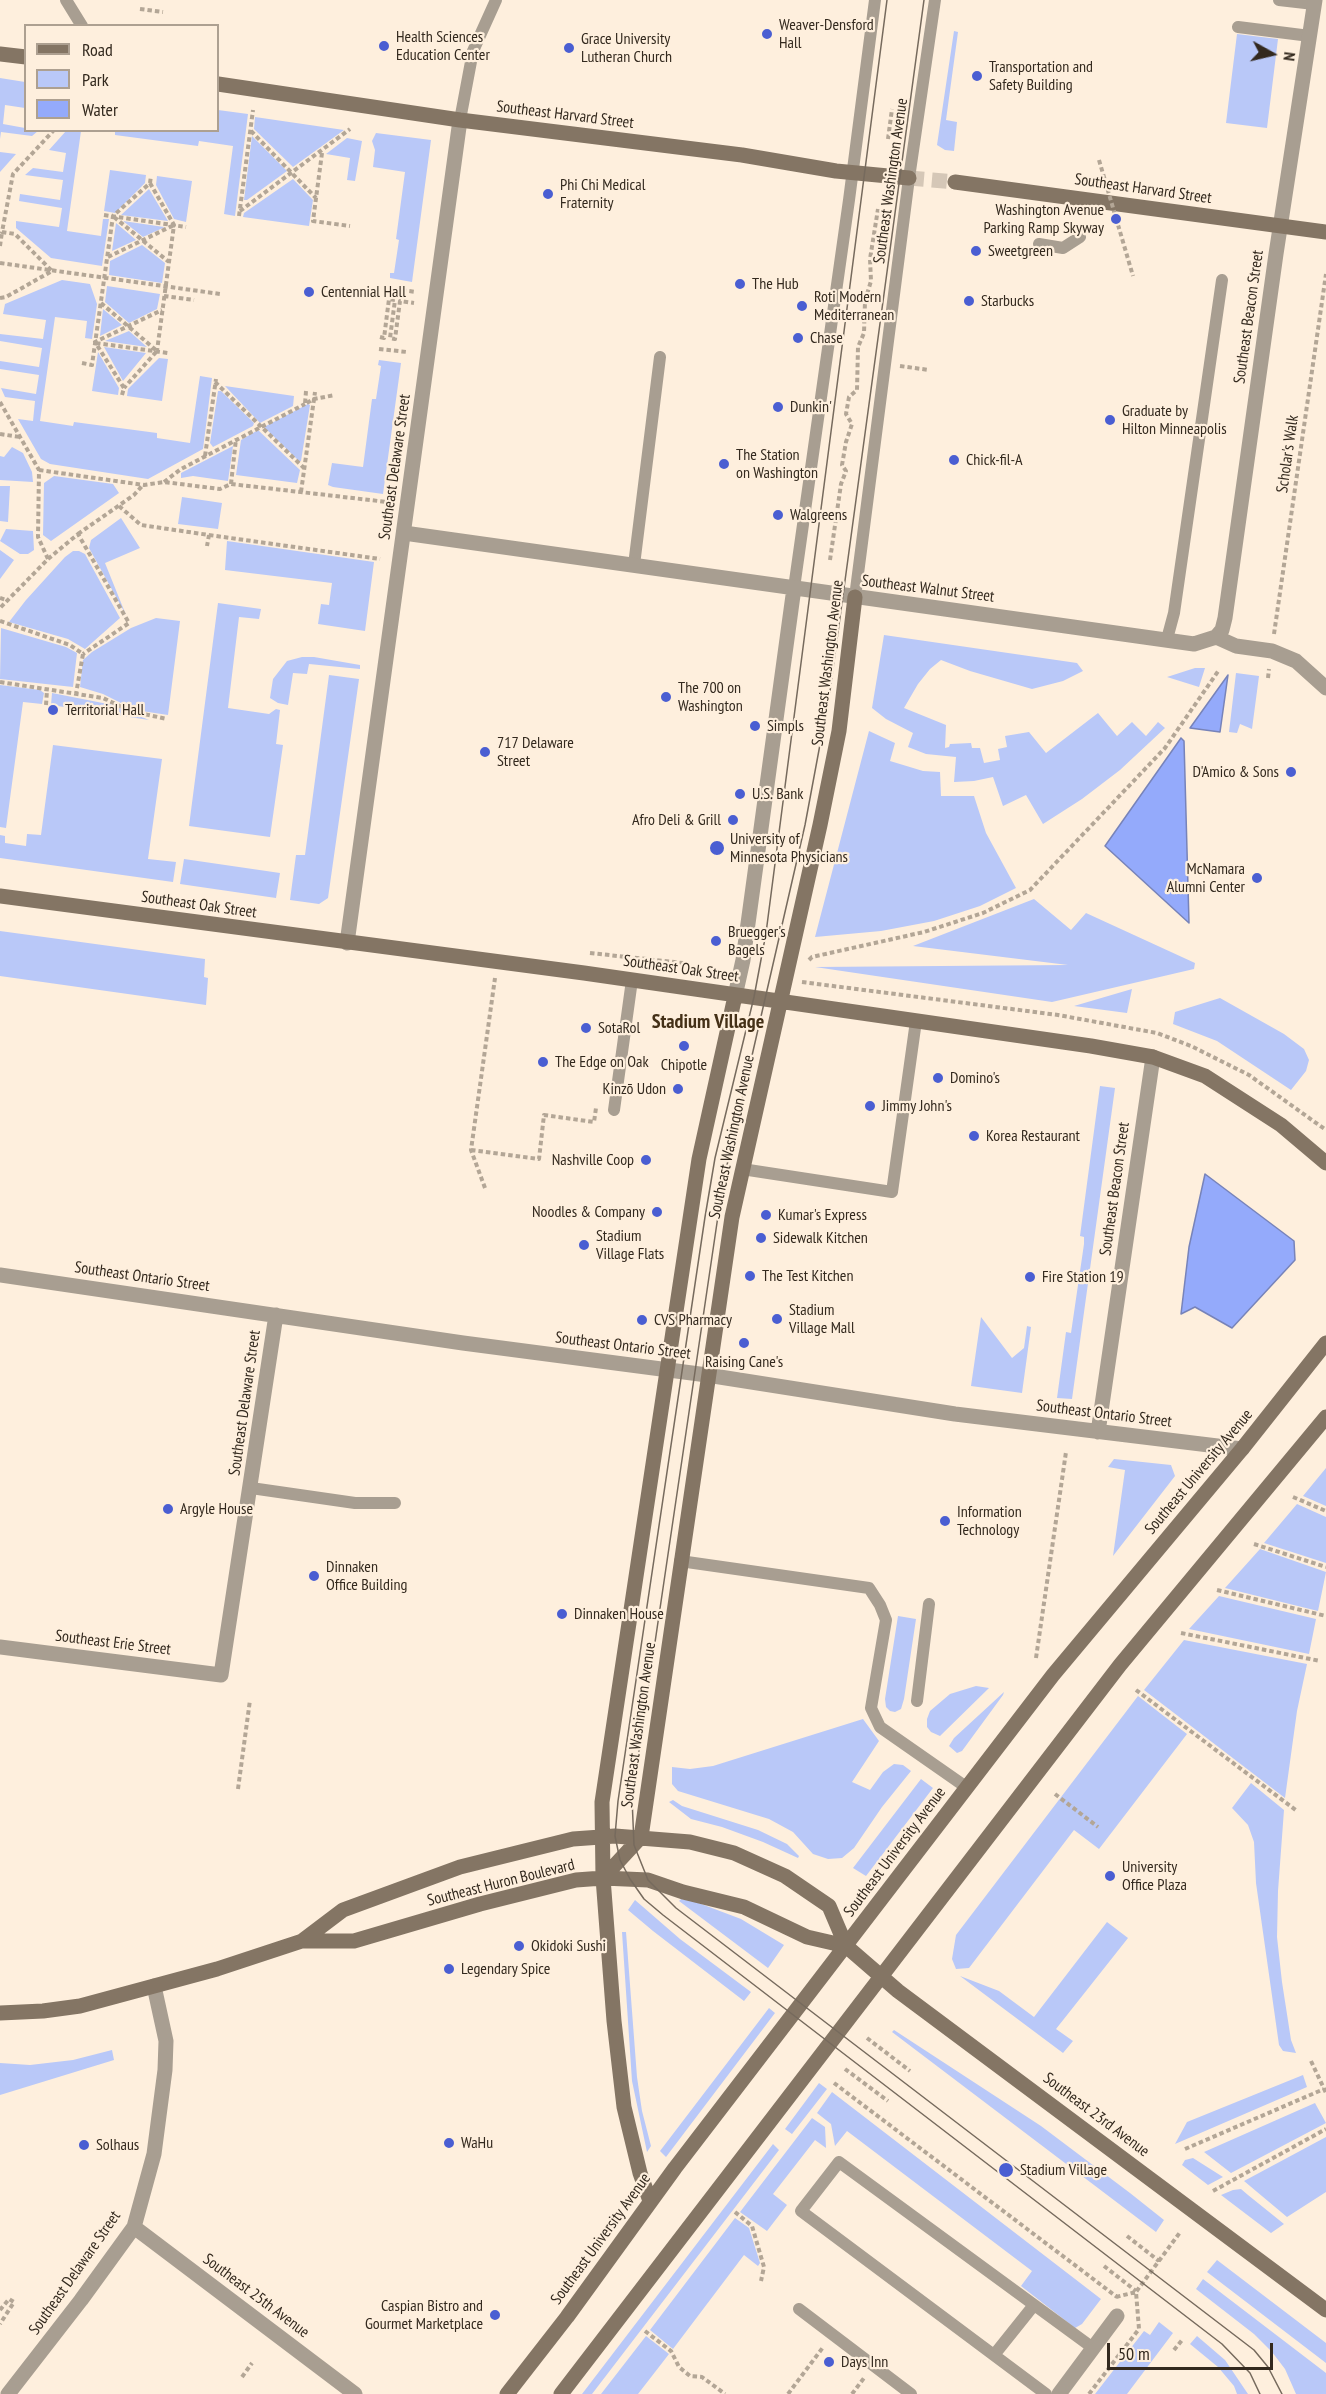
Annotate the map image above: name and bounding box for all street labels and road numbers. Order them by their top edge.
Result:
street label: Southeast Harvard Street [495,97,635,133]
street label: Southeast Washington Avenue [870,97,912,265]
street label: Southeast Harvard Street [1073,170,1213,208]
street label: Southeast Beacon Street [1230,249,1268,385]
street label: Southeast Delaware Street [375,393,415,541]
street label: Scholar's Walk [1273,414,1303,494]
street label: Southeast Walnut Street [861,571,995,607]
street label: Southeast Washington Avenue [808,579,848,747]
street label: Southeast Oak Street [140,887,258,923]
street label: Southeast Oak Street [622,951,740,987]
street label: Southeast Washington Avenue [705,1053,759,1221]
street label: Southeast Beacon Street [1096,1121,1134,1257]
street label: Southeast Ontario Street [73,1258,211,1296]
street label: Southeast Ontario Street [554,1328,692,1364]
street label: Southeast Delaware Street [225,1329,265,1477]
street label: Southeast Ontario Street [1035,1396,1173,1432]
street label: Southeast University Avenue [1141,1406,1257,1538]
street label: Southeast Erie Street [54,1626,172,1660]
street label: Southeast Washington Avenue [618,1641,660,1809]
street label: Southeast University Avenue [840,1783,950,1921]
street label: Southeast Huron Boulevard [425,1855,577,1911]
street label: Southeast 23rd Avenue [1039,2069,1153,2161]
street label: Southeast University Avenue [547,2170,655,2308]
street label: Southeast Delaware Street [25,2207,125,2339]
street label: Southeast 25th Avenue [199,2250,313,2342]

